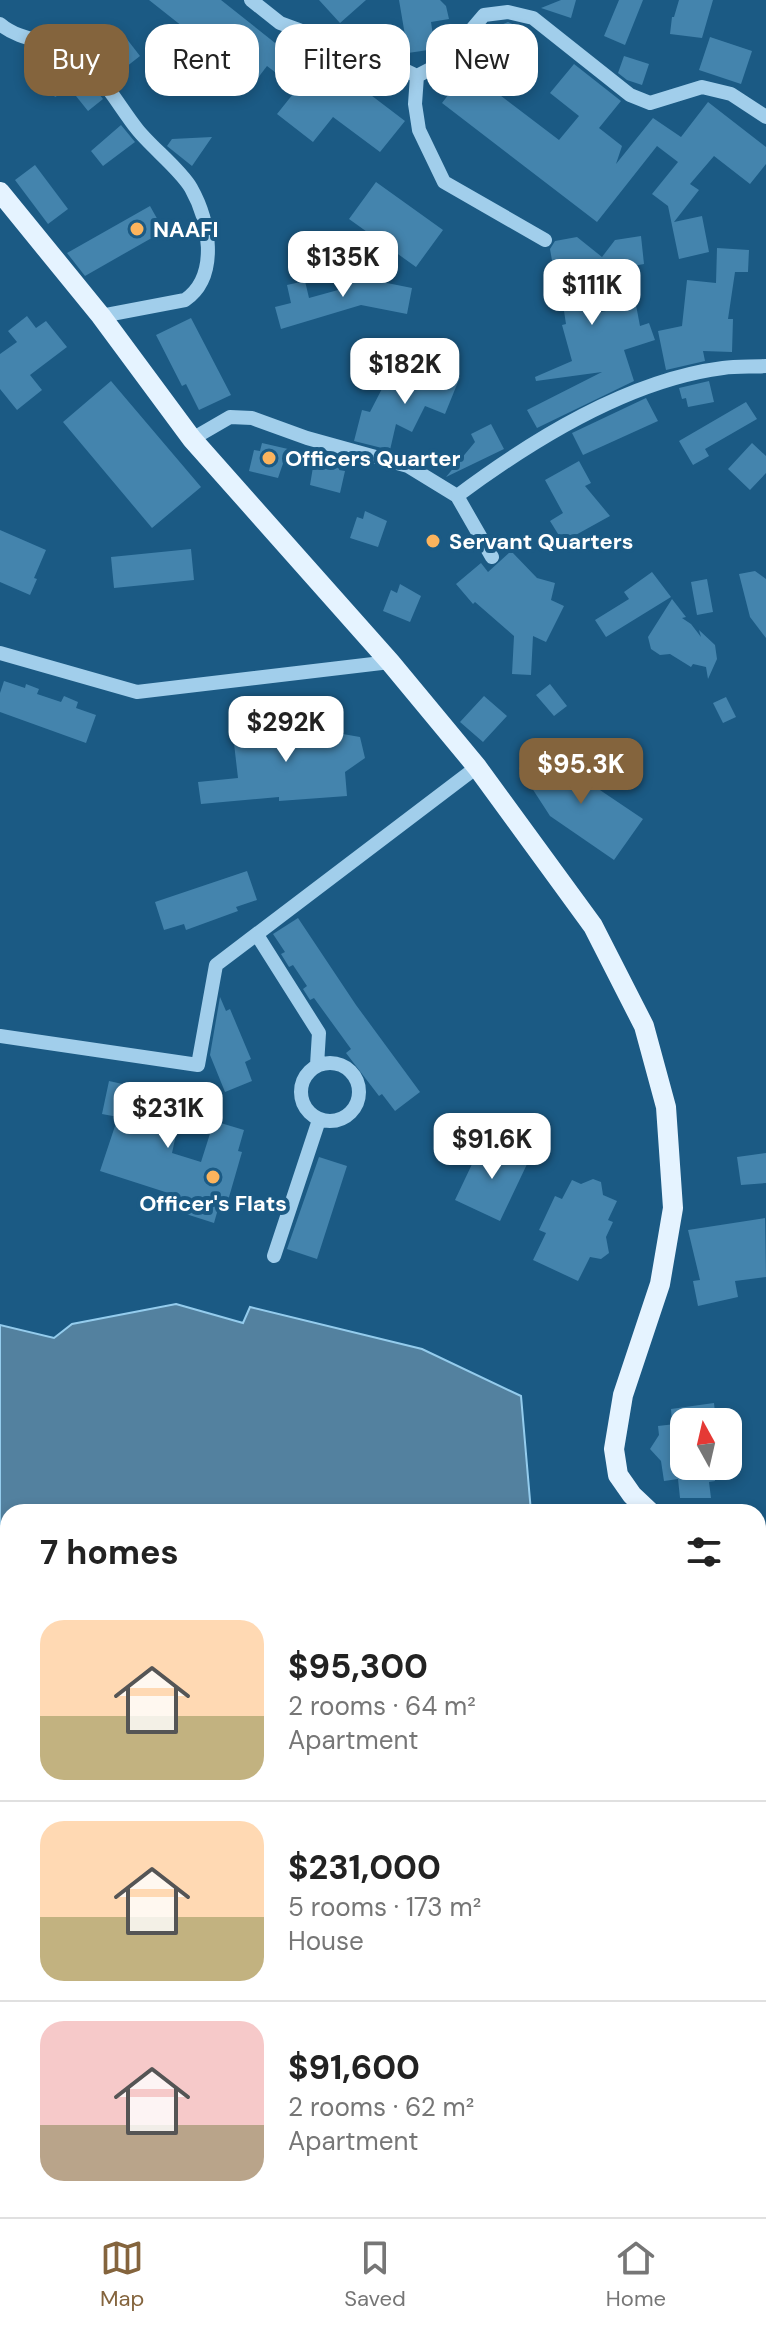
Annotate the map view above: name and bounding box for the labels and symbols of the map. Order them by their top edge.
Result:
place label: NAAFI [153,215,218,244]
marker: NAAFI [128,220,146,238]
pin: $135K [287,231,399,299]
pin: $111K [536,259,648,327]
pin: $182K [349,338,461,406]
place label: Officers Quarter [285,444,460,473]
marker: Officers Quarter [260,449,278,467]
place label: Servant Quarters [449,527,633,556]
marker: Servant Quarters [424,532,442,550]
pin: $292K [230,696,342,764]
pin: $95.3K [516,738,646,806]
pin: $231K [112,1082,224,1150]
pin: $91.6K [427,1113,557,1181]
marker: Officer's Flats [204,1168,222,1186]
place label: Officer's Flats [139,1189,287,1218]
north arrow [670,1408,742,1480]

